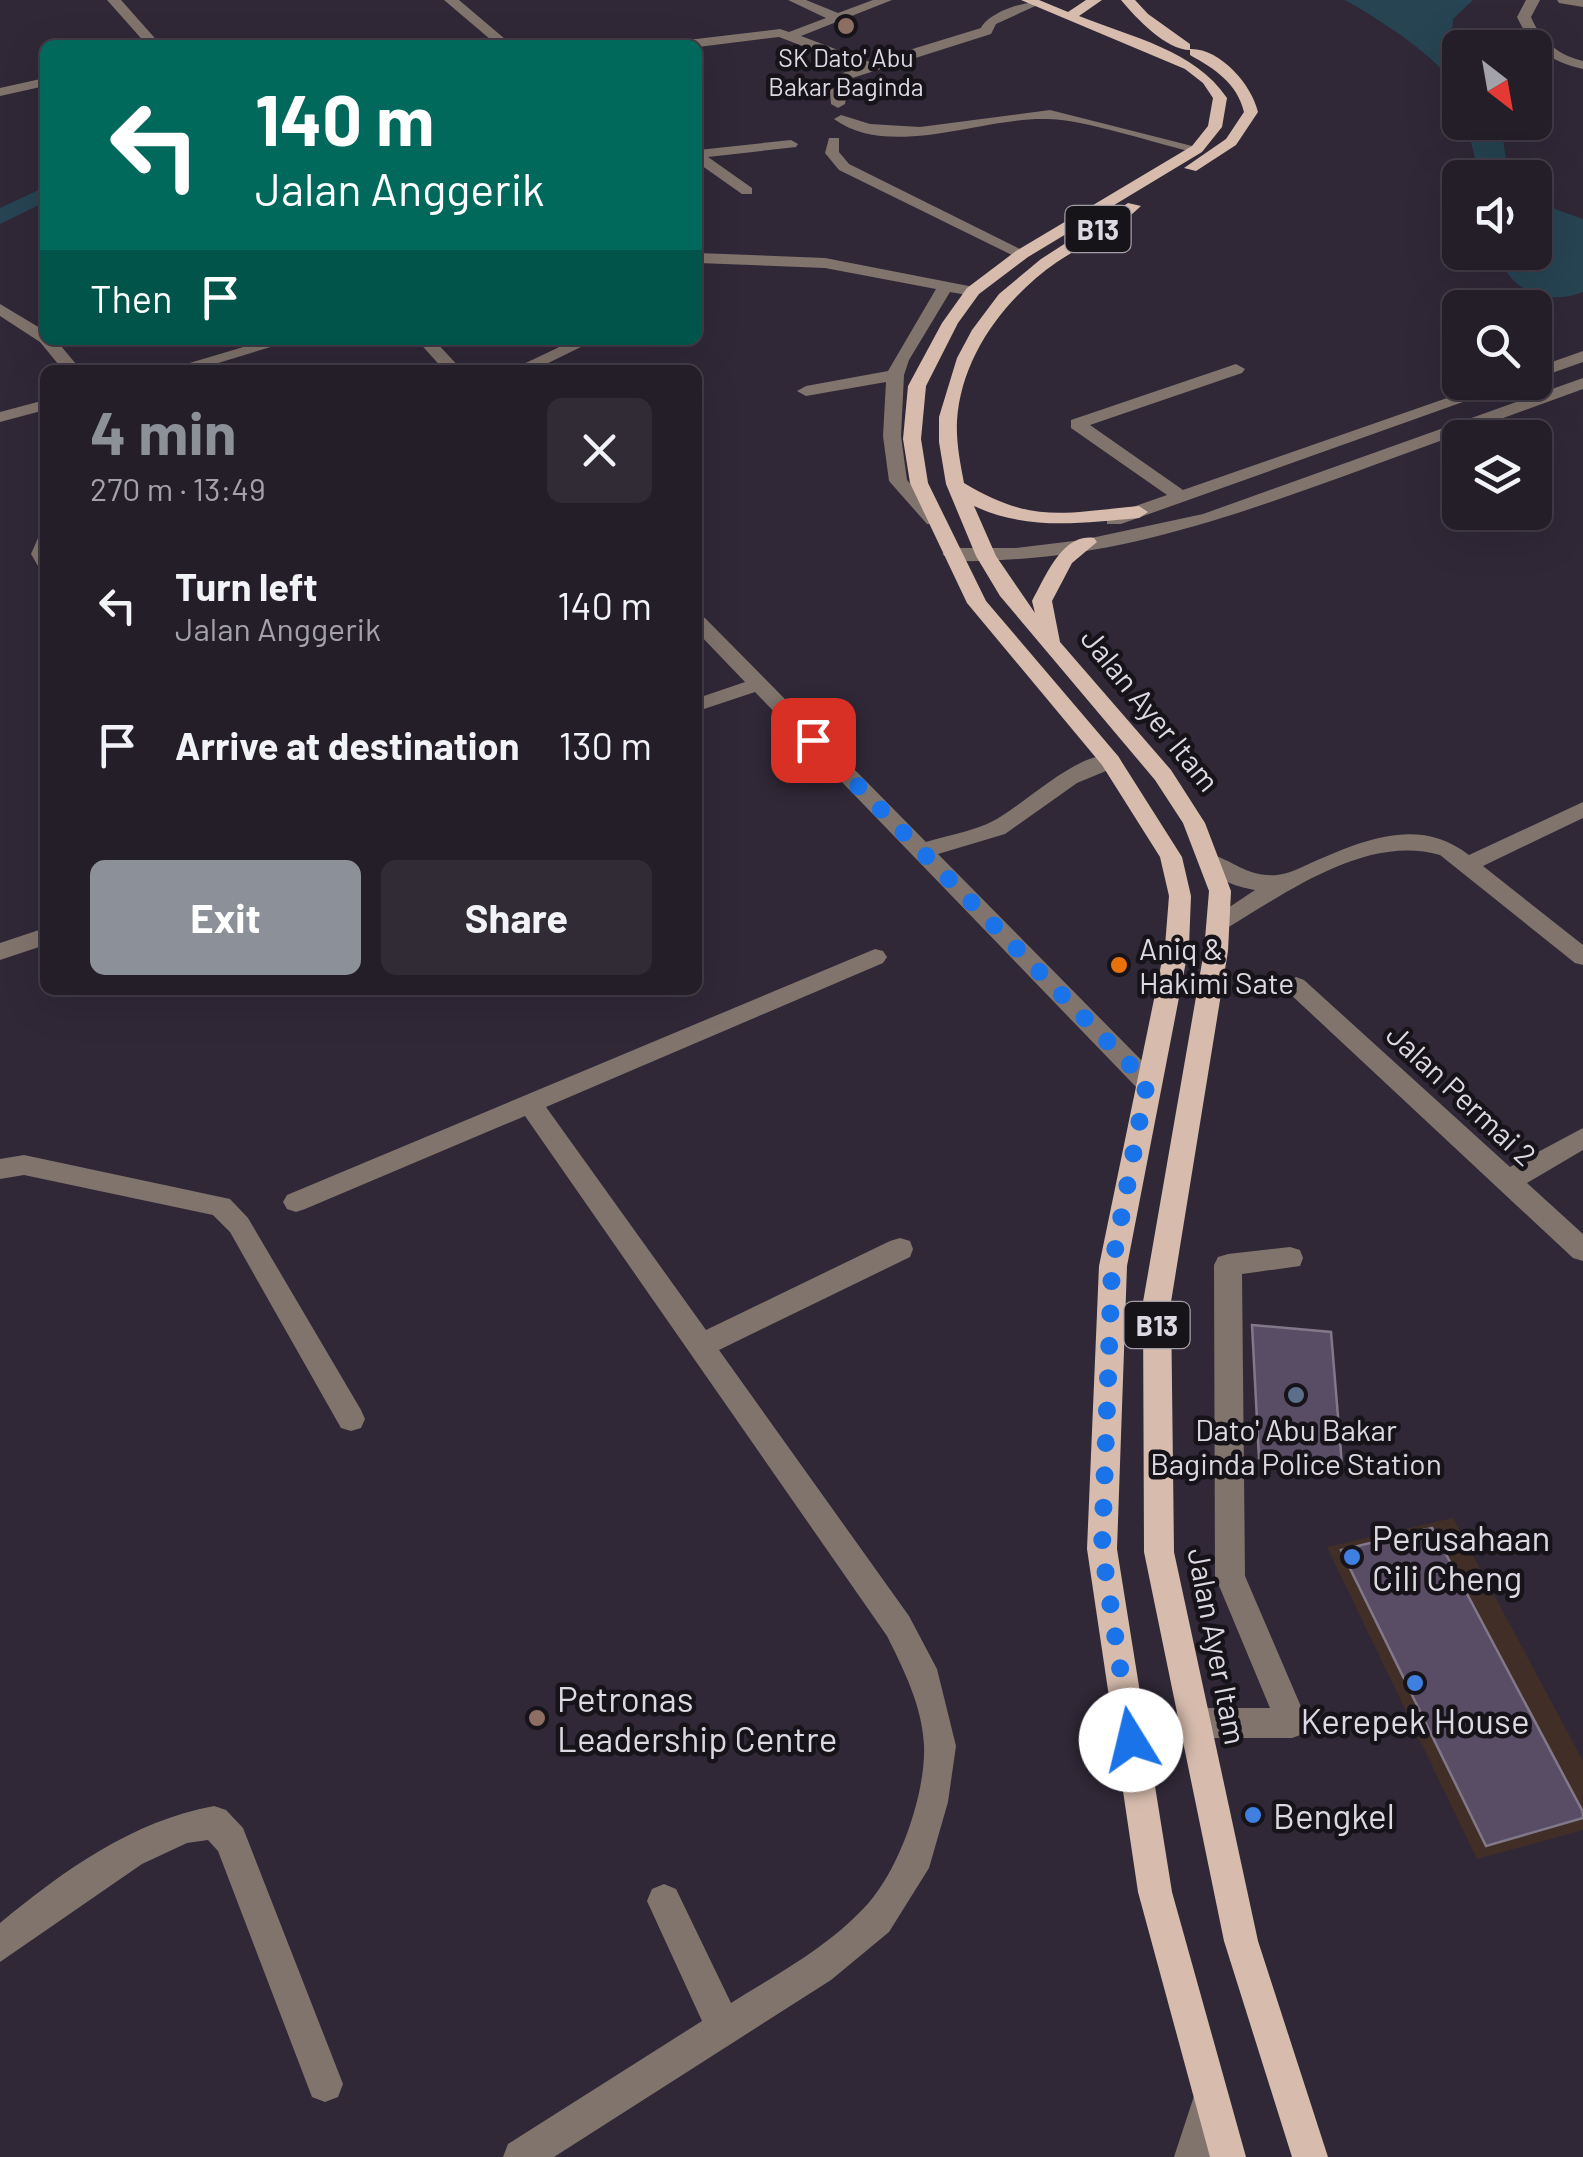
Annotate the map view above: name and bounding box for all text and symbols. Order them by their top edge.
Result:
marker: SK Dato' Abu Bakar Baginda [835,15,857,37]
north arrow [1442,30,1552,140]
map controls [1442,30,1552,530]
place label: SK Dato' Abu Bakar Baginda [768,42,924,101]
text: 140 m [255,76,434,160]
icon: left [90,80,220,210]
button: sound [1442,160,1552,270]
text: Jalan Anggerik [255,161,545,215]
road number: B13 [1066,206,1130,252]
icon: arrive [193,270,248,325]
text: Then [90,275,173,321]
button: search [1442,290,1552,400]
text: 4 min [90,395,237,467]
button: close [547,398,652,503]
button: layers [1442,420,1552,530]
text: 270 m · 13:49 [90,469,266,507]
text: Turn left [175,563,318,609]
icon: left [90,578,145,633]
text: 140 m [557,582,652,628]
text: Jalan Anggerik [175,609,381,647]
street label: Jalan Ayer Itam [1074,620,1228,798]
pin [771,698,856,783]
icon: arrive [786,713,841,768]
icon: arrive [90,718,145,773]
text: Arrive at destination [175,722,520,768]
text: 130 m [559,722,652,768]
button: Exit [90,860,361,975]
button: Share [381,860,652,975]
place label: Aniq & Hakimi Sate [1139,930,1294,1000]
marker: Aniq & Hakimi Sate [1108,954,1130,976]
street label: Jalan Permai 2 [1380,1016,1544,1172]
road number: B13 [1124,1302,1190,1348]
marker: Dato' Abu Bakar Baginda Police Station [1285,1384,1307,1406]
place label: Dato' Abu Bakar Baginda Police Station [1150,1411,1442,1481]
place label: Perusahaan Cili Cheng [1372,1516,1550,1598]
street label: Jalan Ayer Itam [1181,1545,1255,1747]
marker: Perusahaan Cili Cheng [1341,1546,1363,1568]
marker: Kerepek House [1404,1672,1426,1694]
place label: Petronas Leadership Centre [557,1677,837,1759]
position arrow [1079,1688,1183,1792]
place label: Kerepek House [1300,1699,1530,1741]
marker: Petronas Leadership Centre [526,1707,548,1729]
place label: Bengkel [1273,1794,1395,1836]
marker: Bengkel [1242,1804,1264,1826]

